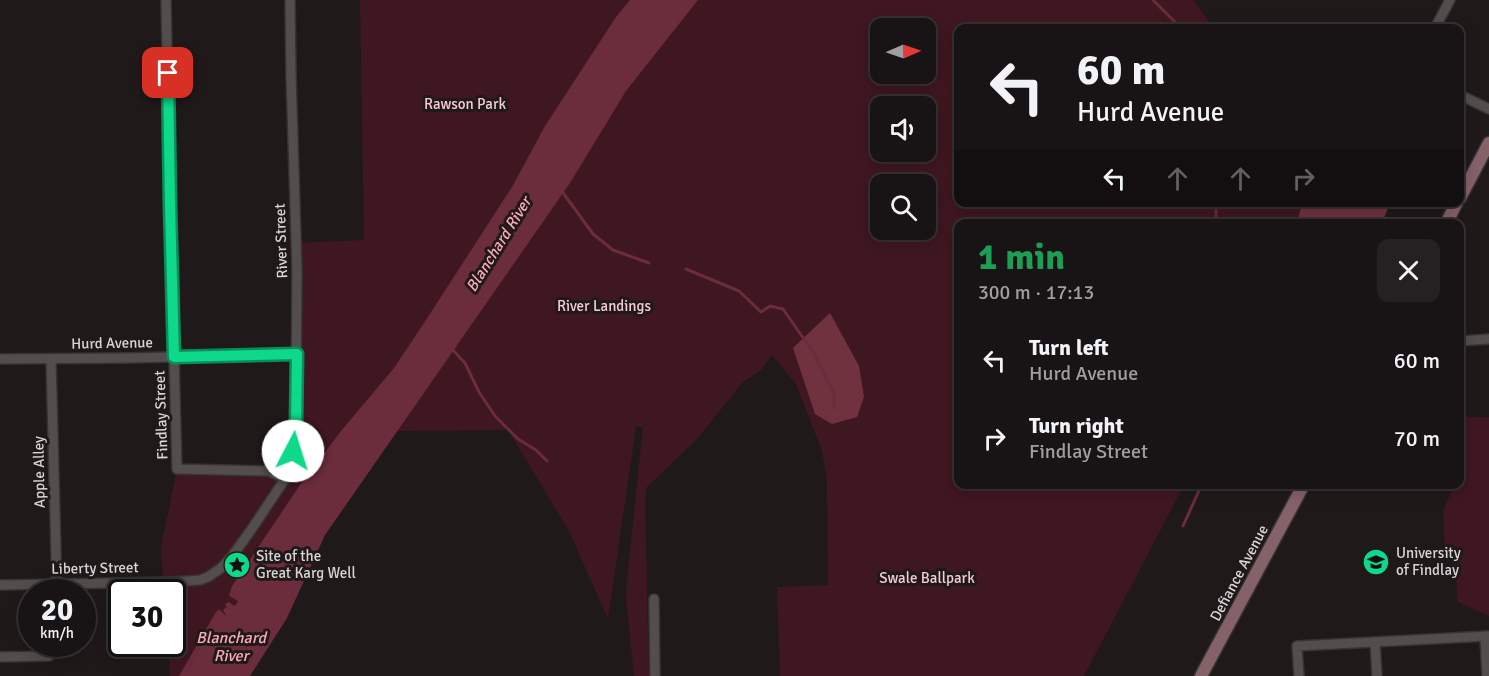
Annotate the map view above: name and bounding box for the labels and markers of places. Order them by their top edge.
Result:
pin [142,47,193,98]
place label: University of Findlay [1396,544,1461,579]
place label: Site of the Great Karg Well [256,547,356,582]
school or university icon: University of Findlay [1361,547,1391,577]
place icon: Site of the Great Karg Well [222,550,252,580]

